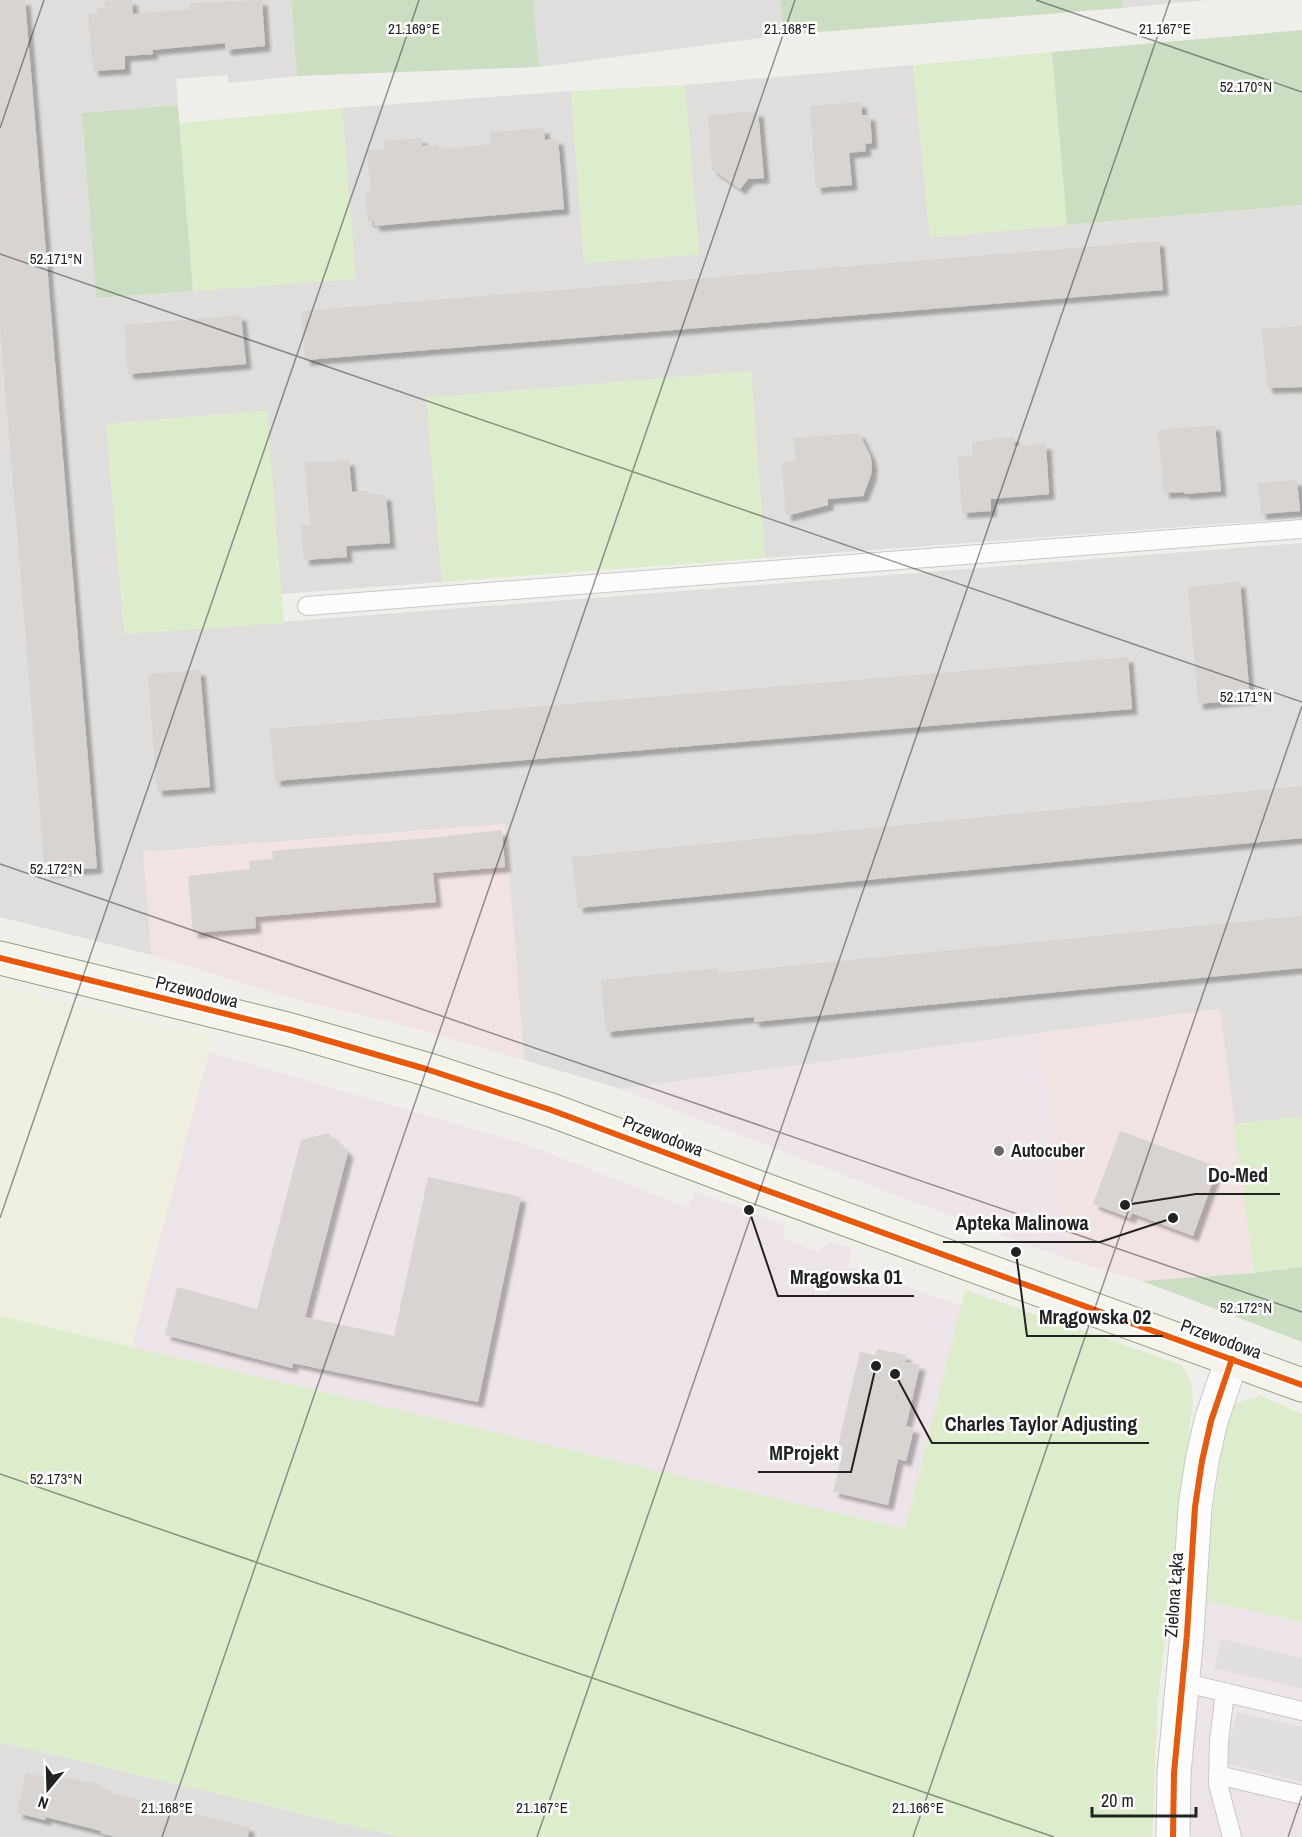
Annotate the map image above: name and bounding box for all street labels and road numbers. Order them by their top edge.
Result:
street label: Przewodowa [153,969,241,1014]
street label: Przewodowa [619,1109,707,1162]
street label: Przewodowa [1177,1312,1265,1365]
street label: Zielona Łąka [1158,1552,1189,1638]

